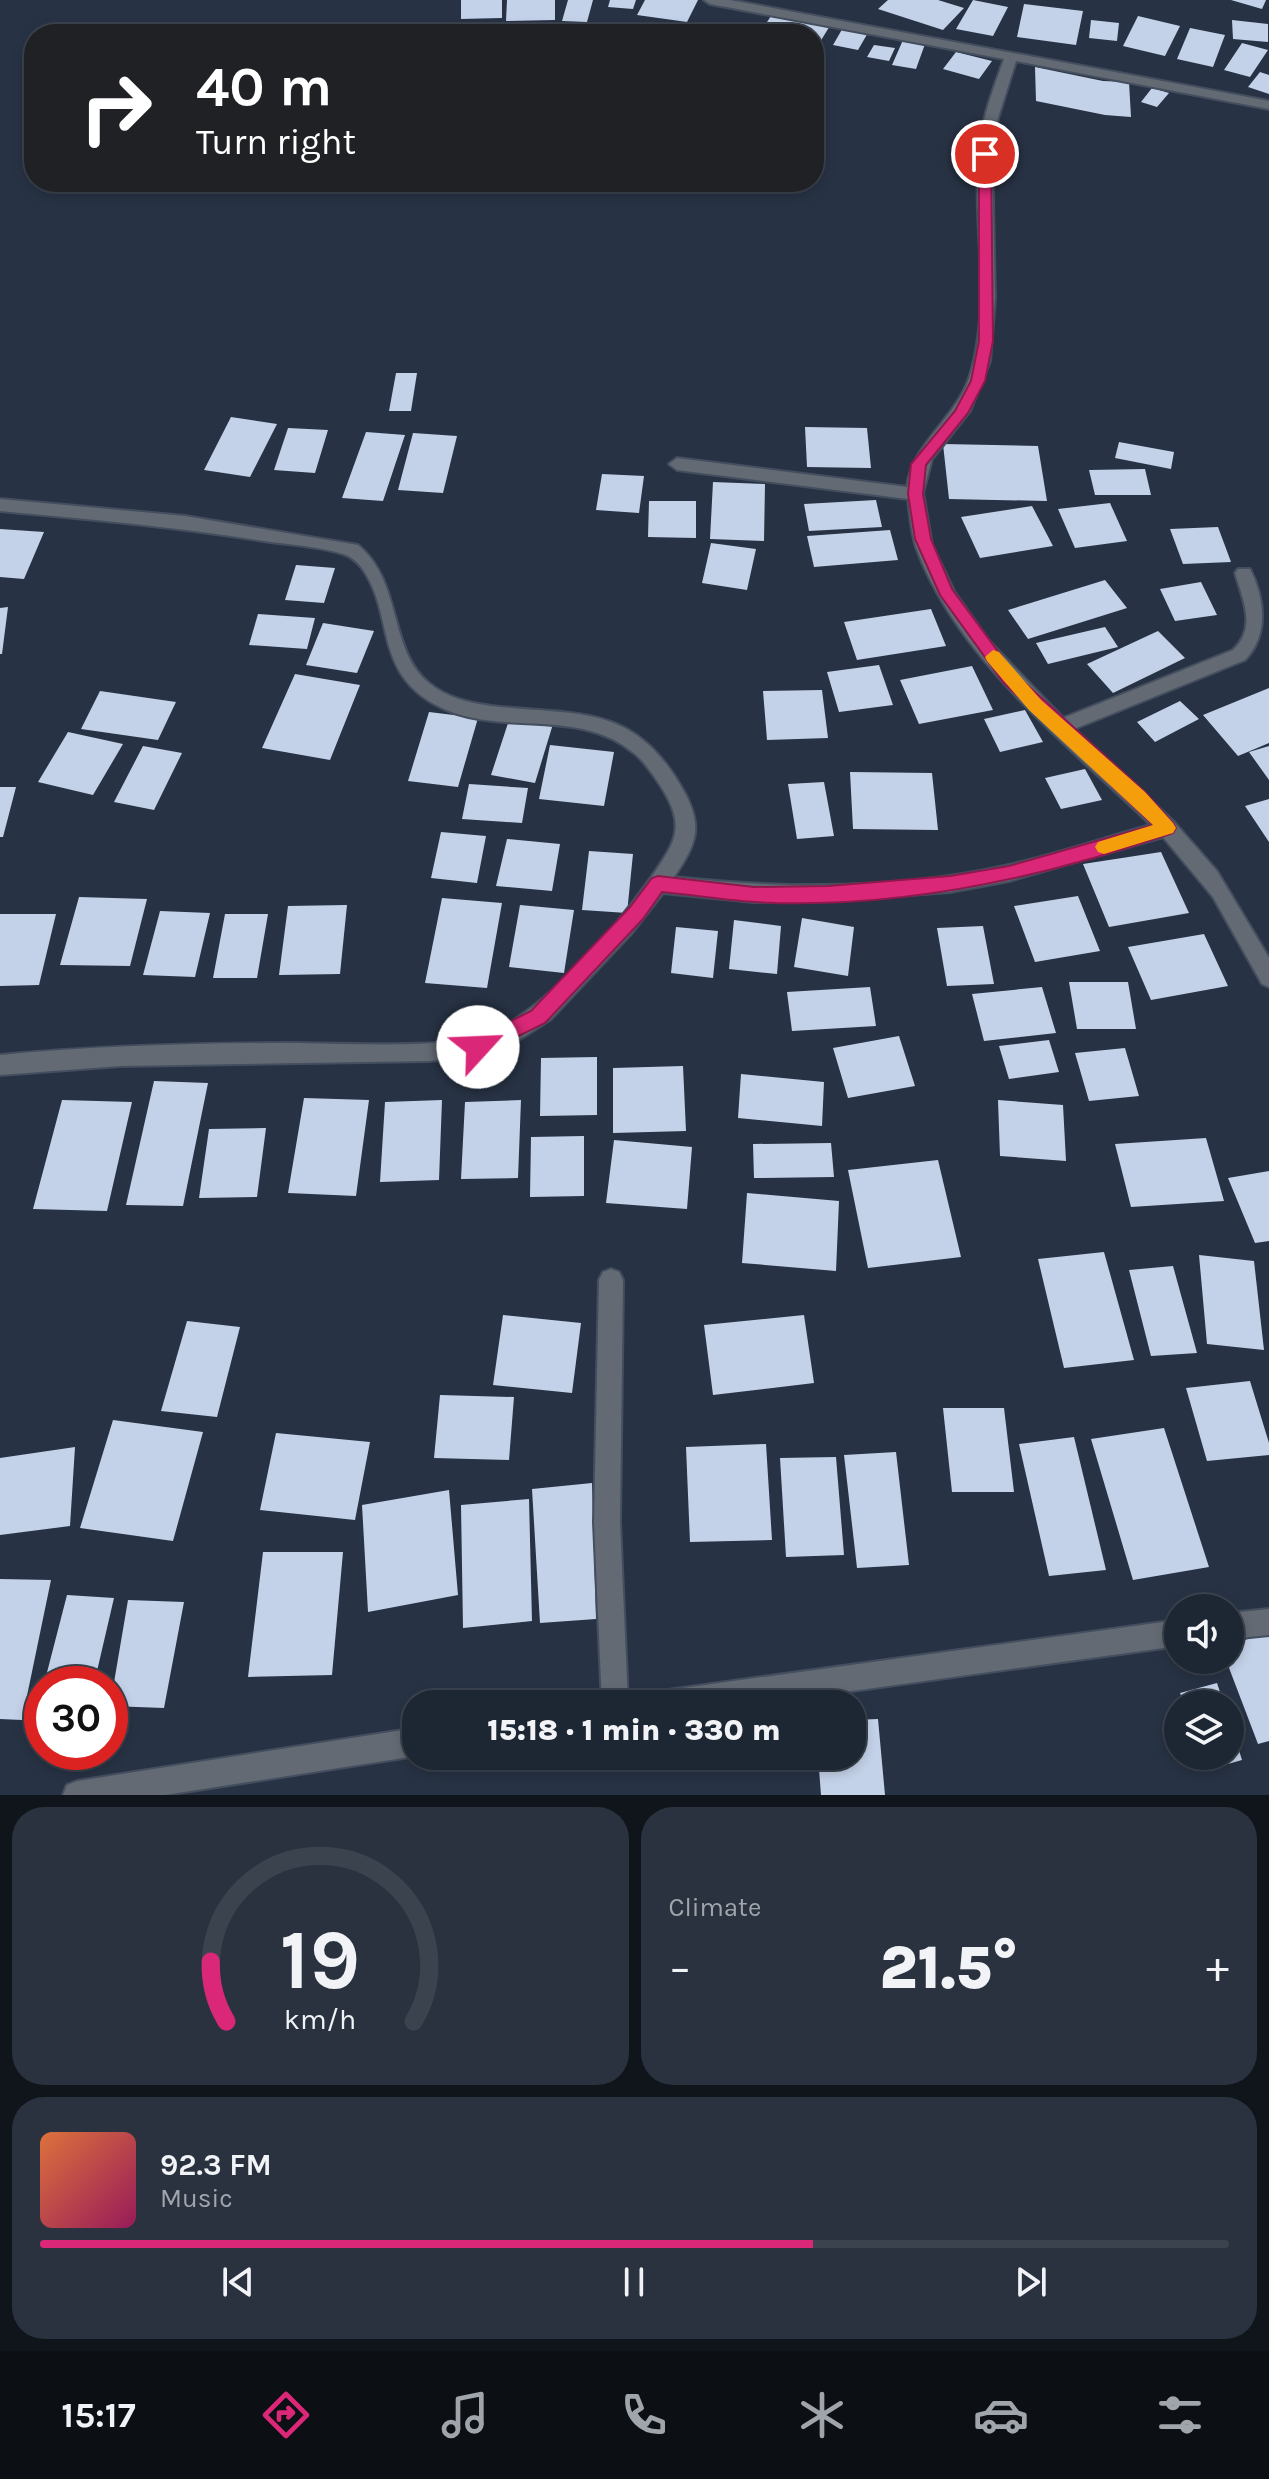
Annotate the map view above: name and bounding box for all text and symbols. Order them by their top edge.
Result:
text: 40 m [196,54,332,119]
icon: right [64,56,168,160]
pin [951,120,1019,188]
text: Turn right [196,121,356,163]
icon: arrive [963,132,1007,176]
position arrow [436,1005,520,1089]
map controls [1164,1594,1244,1770]
button: sound [1164,1594,1244,1674]
speed limit sign: 30 [24,1666,128,1770]
button: layers [1164,1690,1244,1770]
text: 15:18 · 1 min · 330 m [487,1712,781,1748]
text: Climate [669,1892,761,1923]
text: 19 [280,1912,360,2009]
text: 21.5° [879,1933,1018,2003]
text: − [669,1942,692,1993]
text: + [1206,1942,1229,1993]
text: km/h [284,2003,356,2036]
text: 92.3 FM [160,2147,272,2183]
text: Music [160,2183,233,2214]
icon: previous [216,2260,260,2304]
icon: pause [612,2260,656,2304]
icon: next [1009,2260,1053,2304]
icon: directions [258,2387,314,2443]
icon: music [437,2387,493,2443]
icon: phone [616,2387,672,2443]
icon: climate [794,2387,850,2443]
icon: car [973,2387,1029,2443]
icon: filters [1152,2387,1208,2443]
text: 15:17 [61,2394,136,2436]

